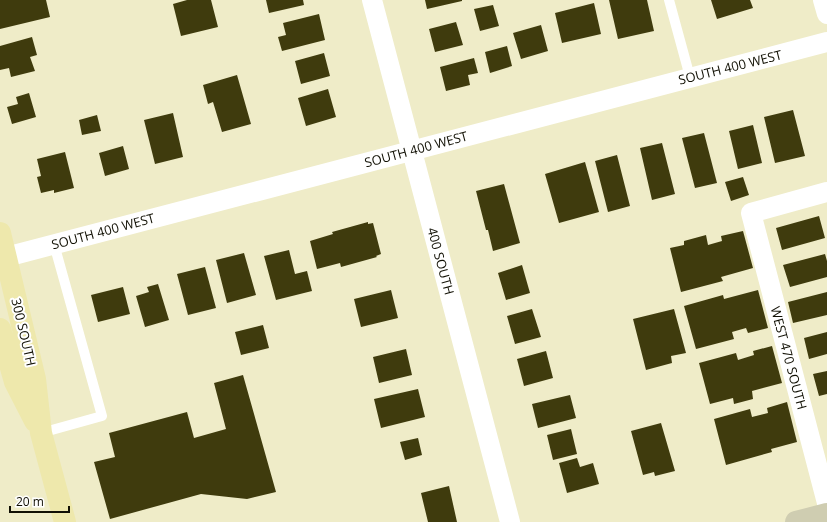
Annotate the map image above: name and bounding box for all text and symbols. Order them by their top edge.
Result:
street label: SOUTH 400 WEST [676,45,784,89]
street label: SOUTH 400 WEST [362,126,470,171]
street label: SOUTH 400 WEST [49,208,157,253]
street label: 400 SOUTH [423,225,459,297]
street label: 300 SOUTH [7,296,41,368]
street label: WEST 470 SOUTH [767,304,811,412]
scale bar [10,488,69,514]
text: 20 m [16,493,44,510]

